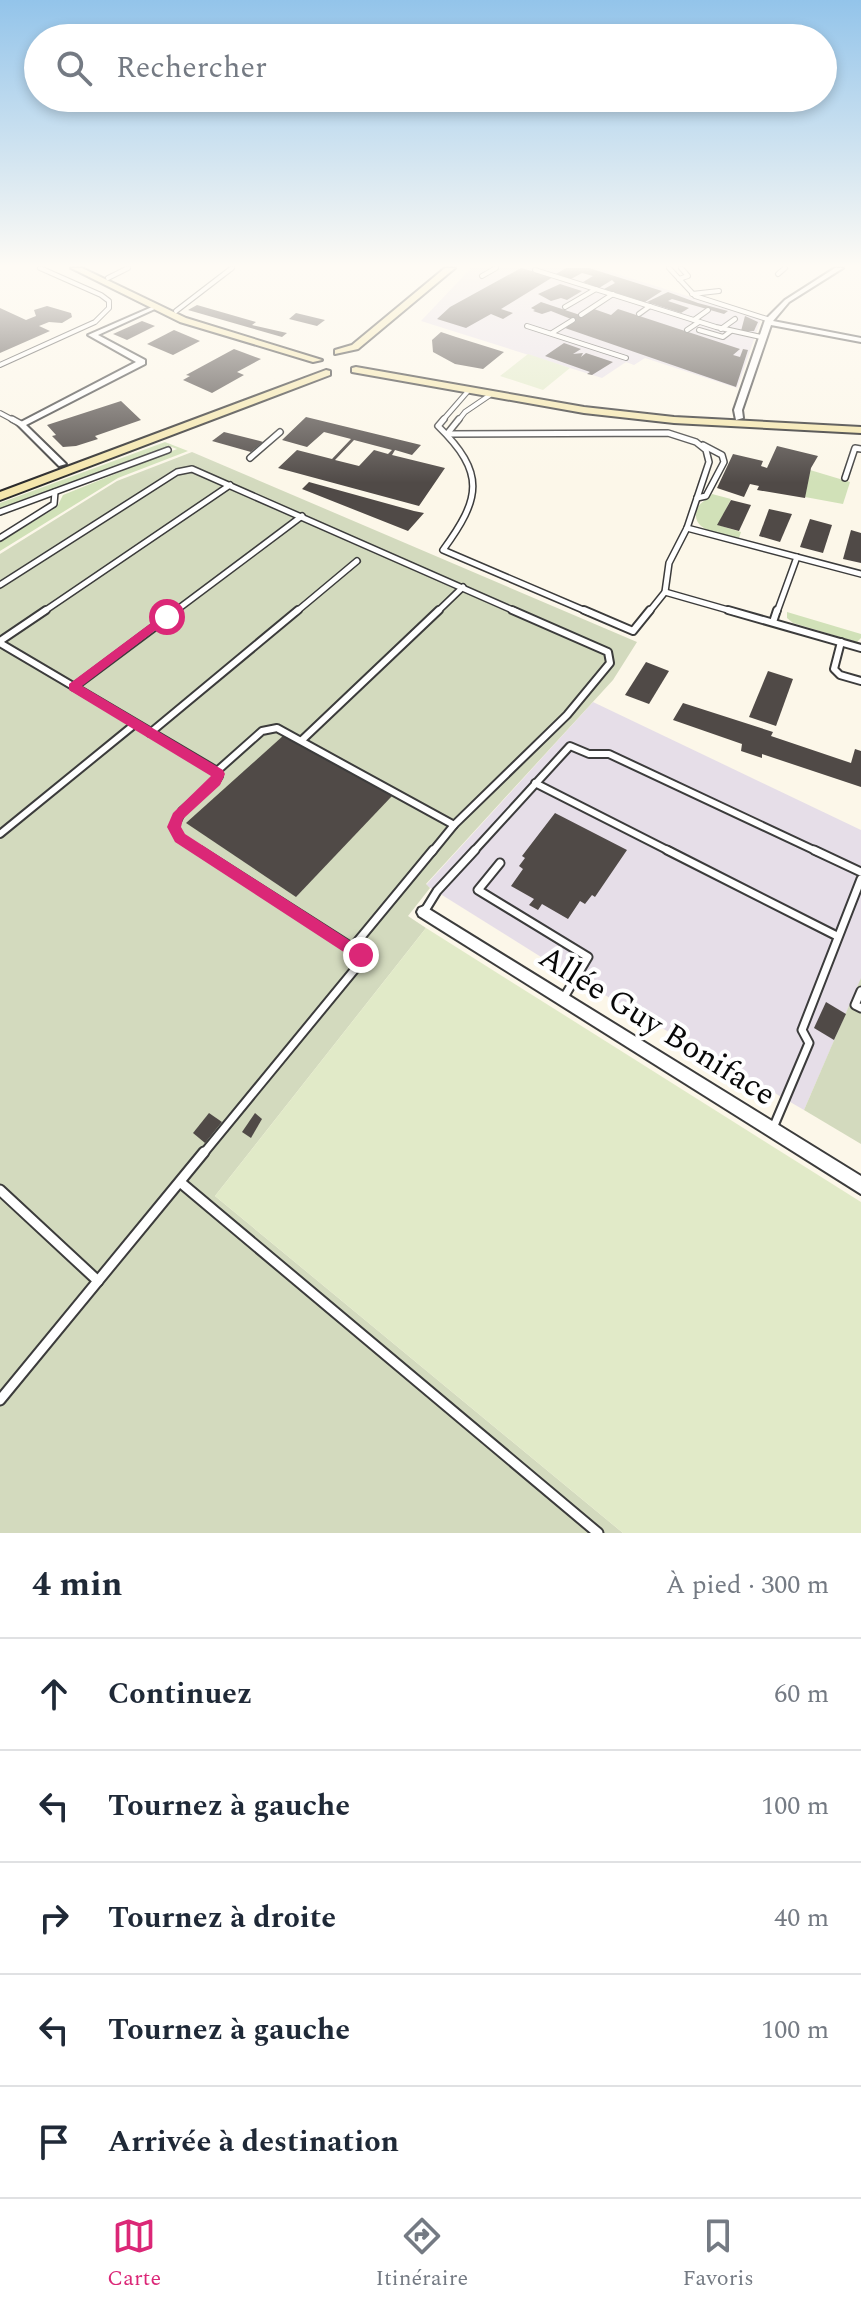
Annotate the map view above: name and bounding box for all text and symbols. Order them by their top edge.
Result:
search box [24,24,837,112]
text: Rechercher [116,45,267,91]
icon: search [52,46,96,90]
route start [149,599,185,635]
street label: Allée Guy Boniface [529,933,785,1119]
route end [343,937,379,973]
text: 4 min [32,1559,122,1611]
text: À pied · 300 m [666,1565,829,1605]
text: Continuez [108,1671,252,1717]
icon: ahead [32,1672,76,1716]
text: 60 m [774,1674,829,1714]
text: Tournez à gauche [108,1783,350,1829]
icon: left [32,1784,76,1828]
text: 100 m [761,1786,829,1826]
text: Tournez à droite [108,1895,336,1941]
icon: right [32,1896,76,1940]
text: 40 m [774,1898,829,1938]
text: Tournez à gauche [108,2007,350,2053]
icon: left [32,2008,76,2052]
text: 100 m [761,2010,829,2050]
text: Arrivée à destination [108,2119,399,2165]
icon: arrive [32,2120,76,2164]
tab: Carte [107,2214,161,2295]
tab: Itinéraire [375,2214,468,2295]
tab: Favoris [682,2214,754,2295]

